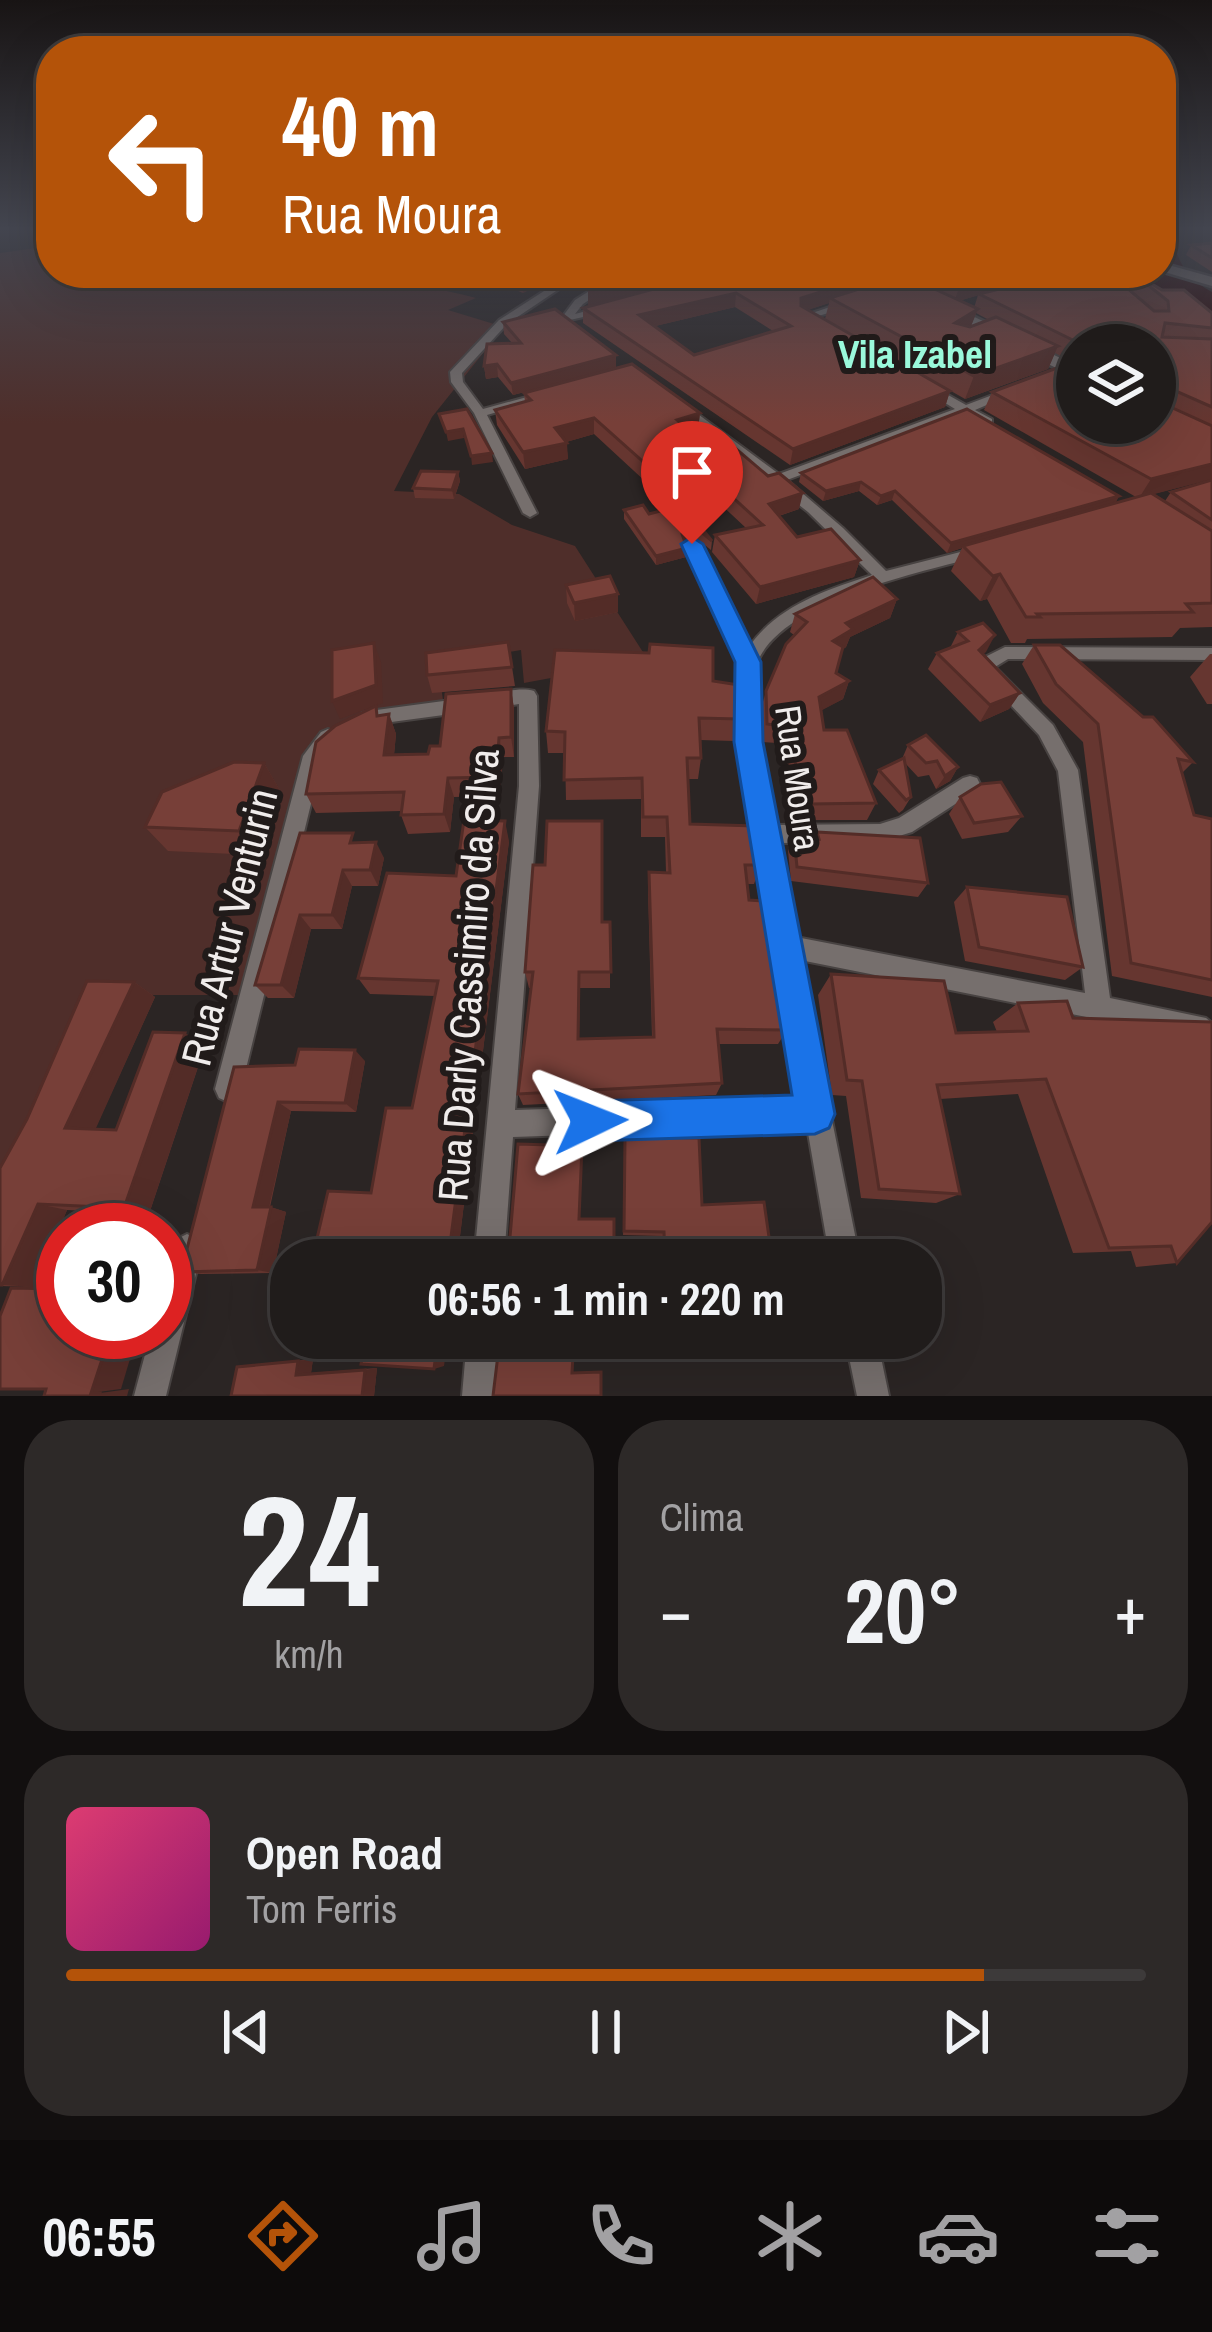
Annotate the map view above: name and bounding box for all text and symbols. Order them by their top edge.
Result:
text: 40 m [282,69,439,182]
icon: left [84,84,240,240]
text: Rua Moura [282,177,501,250]
map controls [1056,324,1176,444]
button: layers [1056,324,1176,444]
district label: Vila Izabel [838,328,992,380]
pin [641,421,743,544]
icon: arrive [659,439,725,505]
street label: Rua Moura [764,702,832,854]
street label: Rua Darly Cassimiro da Silva [424,747,512,1203]
street label: Rua Artur Venturin [168,783,290,1071]
position arrow [527,1058,653,1184]
speed limit sign: 30 [36,1203,192,1359]
text: 06:56 · 1 min · 220 m [428,1268,784,1329]
text: 24 [238,1445,380,1655]
text: Clima [660,1491,744,1543]
text: 20° [844,1550,962,1671]
text: − [660,1566,692,1655]
text: + [1114,1566,1146,1655]
text: km/h [274,1628,344,1680]
text: Open Road [246,1822,443,1883]
text: Tom Ferris [246,1883,397,1935]
icon: previous [213,1999,279,2065]
icon: pause [573,1999,639,2065]
icon: next [933,1999,999,2065]
icon: directions [241,2194,325,2278]
icon: music [410,2194,494,2278]
icon: phone [579,2194,663,2278]
icon: climate [748,2194,832,2278]
icon: car [916,2194,1000,2278]
icon: filters [1085,2194,1169,2278]
text: 06:55 [42,2200,156,2273]

